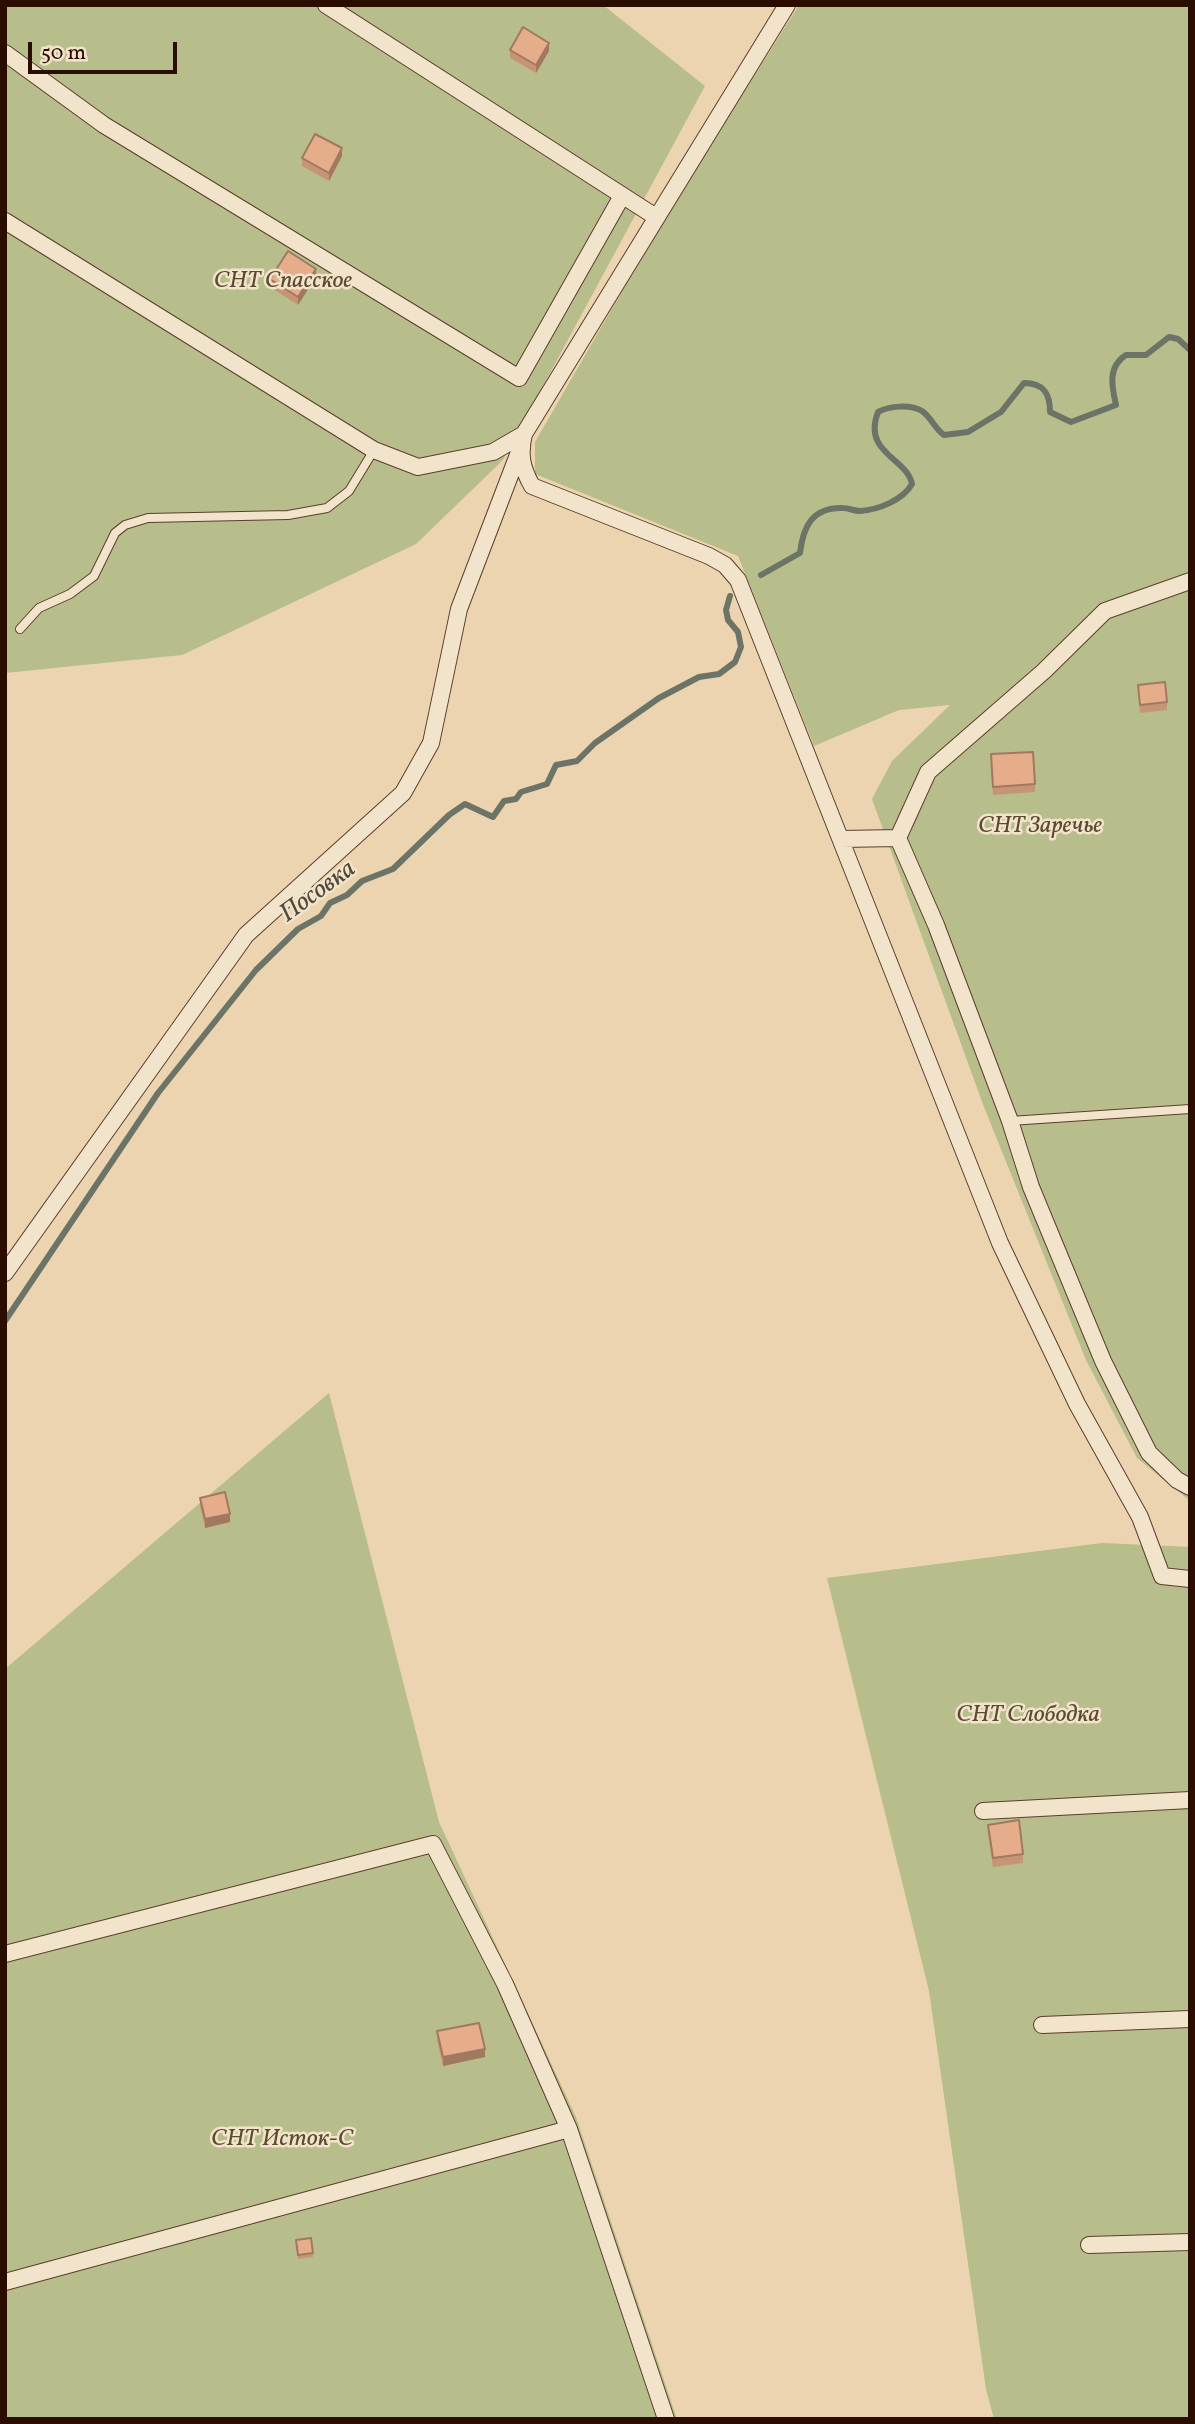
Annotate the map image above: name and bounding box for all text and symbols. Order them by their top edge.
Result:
scale bar [32,28,180,72]
text: 50 m [41,39,86,68]
park label: СНТ Спасское [214,269,352,297]
park label: СНТ Заречье [978,814,1102,842]
water label: Посовка [275,855,363,931]
park label: СНТ Слободка [956,1703,1100,1731]
park label: СНТ Исток-С [211,2127,353,2155]

